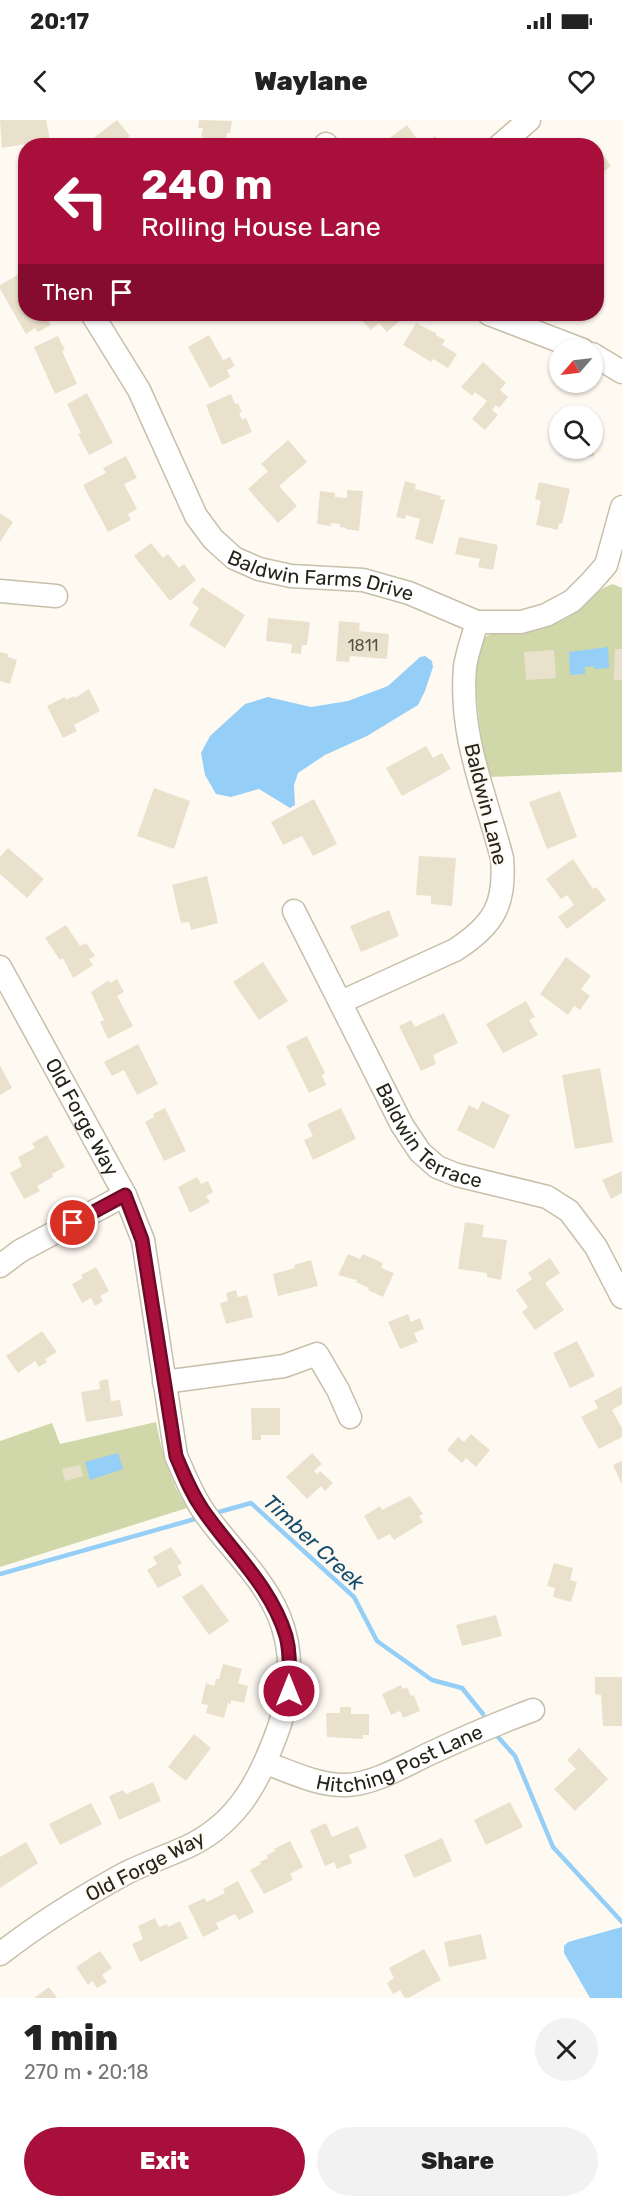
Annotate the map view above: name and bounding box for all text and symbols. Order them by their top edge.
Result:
text: 20:17 [30,8,89,35]
icon: back [24,65,57,98]
text: Waylane [254,65,368,97]
icon: heart [565,65,598,98]
text: 240 m [141,160,273,210]
icon: left [42,162,120,240]
text: Rolling House Lane [141,211,381,243]
icon: arrive [105,276,138,309]
text: Then [42,279,93,306]
north arrow [549,339,603,393]
map controls [549,339,603,459]
button: search [549,405,603,459]
street label: Baldwin Farms Drive [224,545,417,606]
house number: 1811 [348,636,378,655]
street label: Baldwin Lane [459,741,513,867]
street label: Old Forge Way [40,1054,124,1180]
street label: Baldwin Terrace [371,1079,485,1193]
pin [47,1197,98,1248]
icon: arrive [56,1206,89,1239]
water label: Timber Creek [258,1489,370,1596]
position arrow [257,1659,321,1723]
street label: Hitching Post Lane [314,1719,486,1797]
street label: Old Forge Way [81,1826,209,1906]
text: 1 min [24,2016,118,2059]
button: close [535,2018,598,2081]
text: 270 m · 20:18 [24,2060,149,2084]
button: Exit [24,2127,305,2196]
button: Share [317,2127,598,2196]

